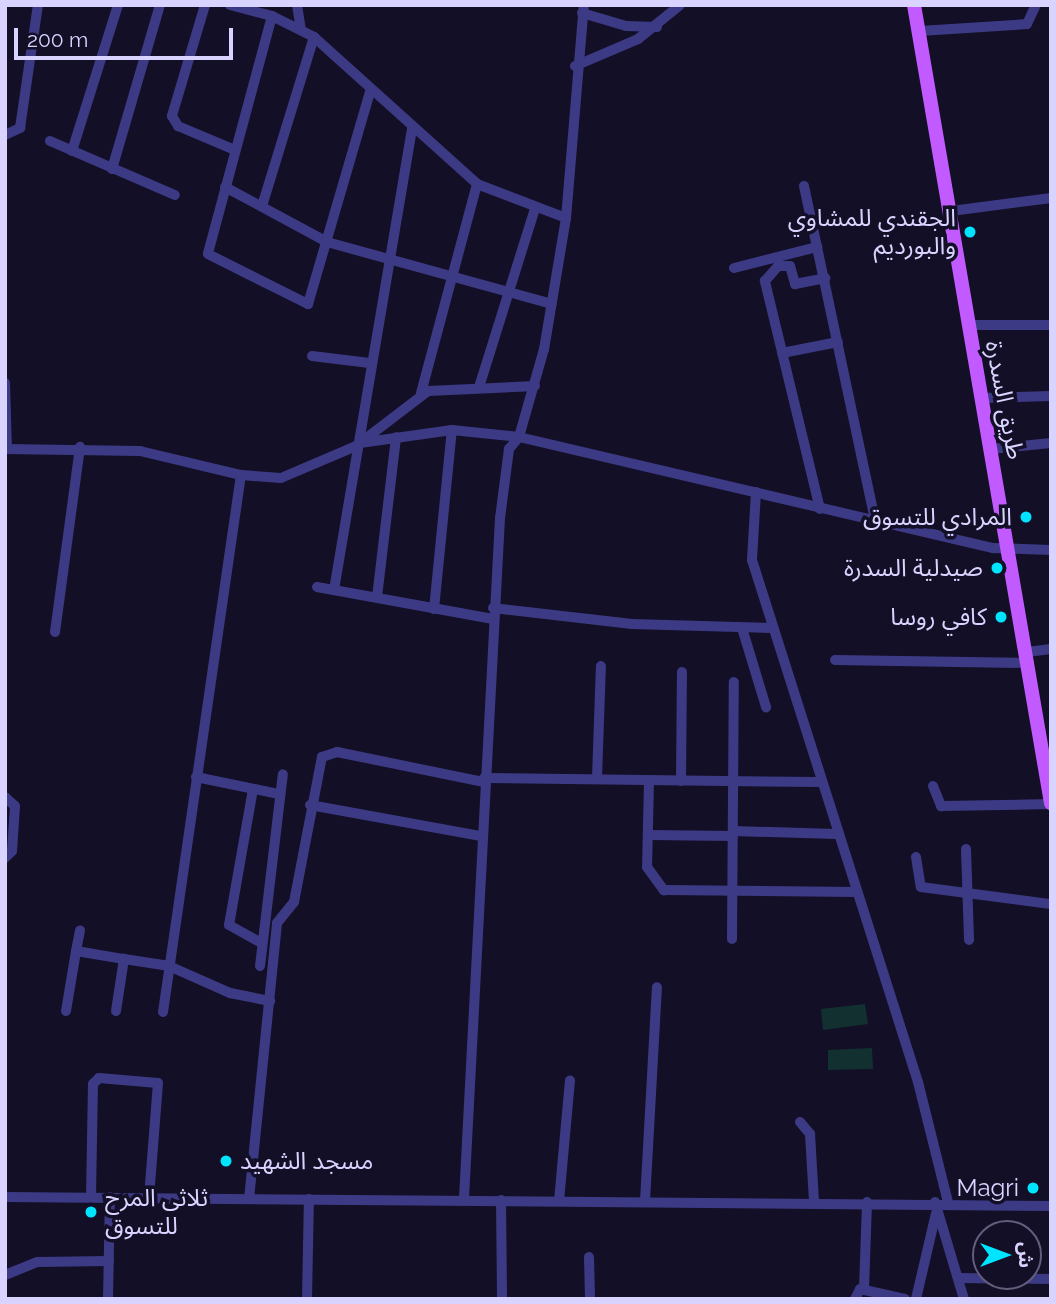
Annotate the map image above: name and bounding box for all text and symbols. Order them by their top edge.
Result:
scale bar [18,14,236,58]
text: 200 m [27,27,88,52]
place label: الجقندي للمشاوي والبورديم [788,204,956,260]
marker: الجقندي للمشاوي والبورديم [962,224,978,240]
street label: طريق السدرة [979,338,1031,462]
place label: المرادي للتسوق [863,503,1012,531]
marker: المرادي للتسوق [1018,509,1034,525]
place label: صيدلية السدرة [844,554,983,582]
marker: صيدلية السدرة [989,560,1005,576]
place label: كافي روسا [890,603,987,631]
marker: كافي روسا [993,609,1009,625]
place label: مسجد الشهيد [240,1147,373,1175]
marker: مسجد الشهيد [218,1153,234,1169]
place label: Magri [957,1174,1019,1202]
marker: Magri [1025,1180,1041,1196]
place label: ثلاثي المرح للتسوق [105,1184,208,1240]
marker: ثلاثي المرح للتسوق [83,1204,99,1220]
north arrow [972,1220,1042,1290]
text: ش [1015,1242,1037,1268]

